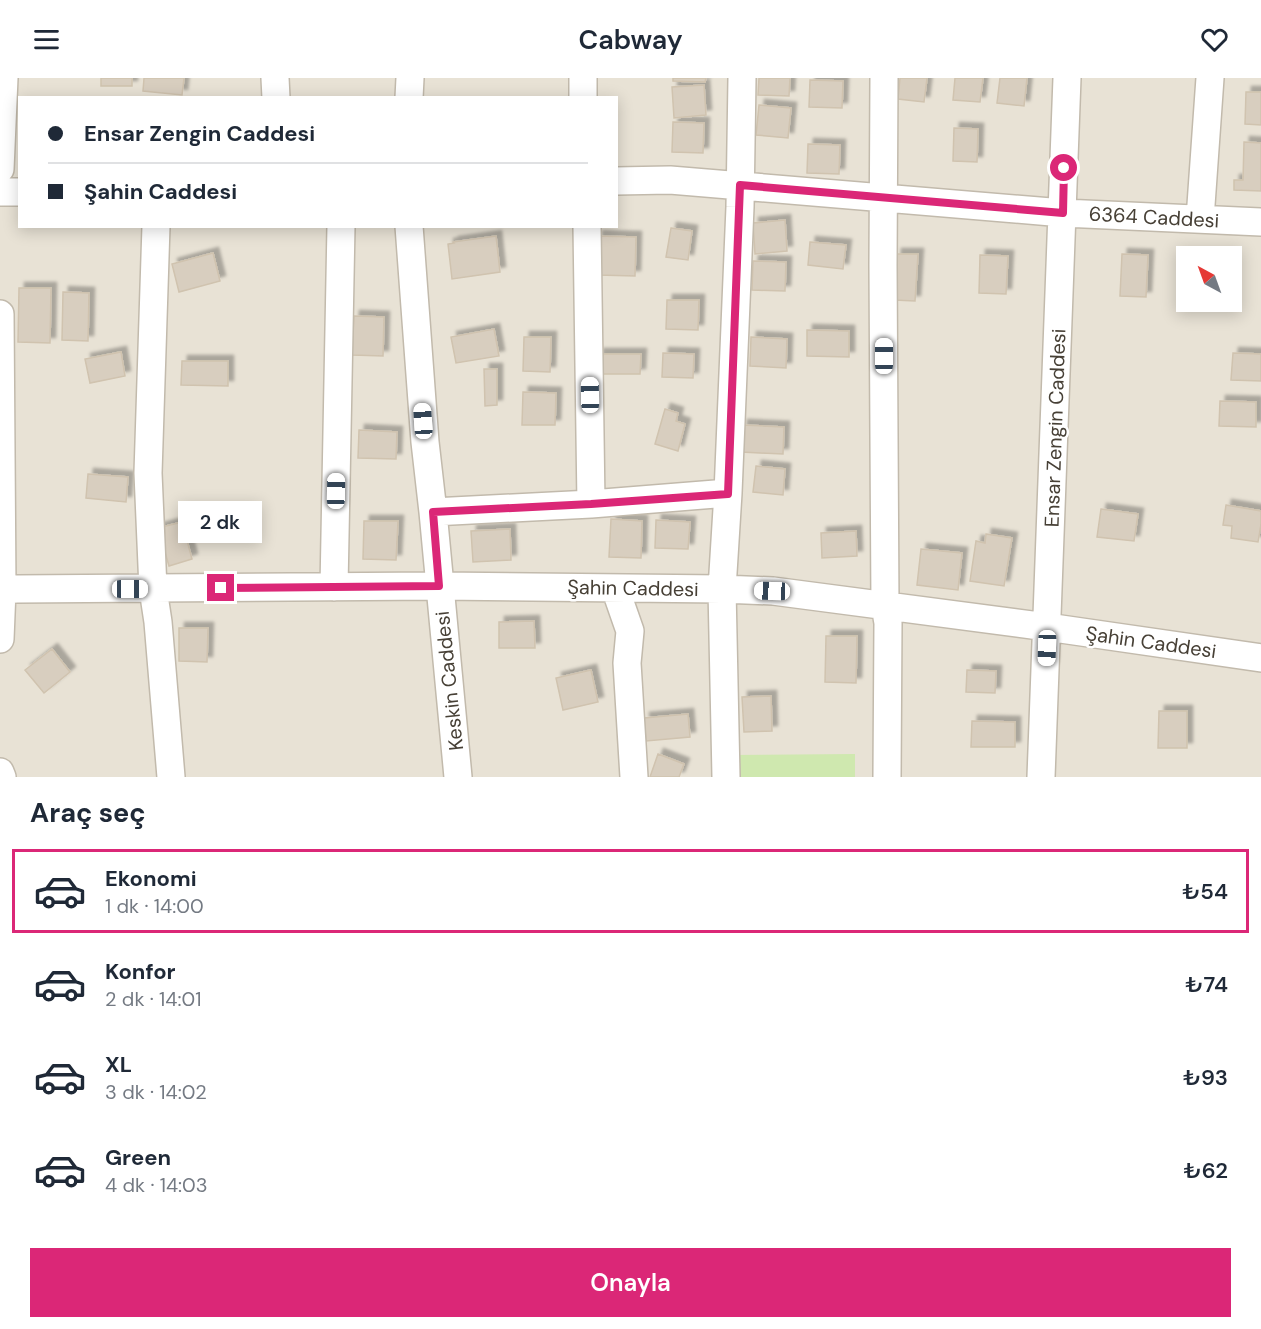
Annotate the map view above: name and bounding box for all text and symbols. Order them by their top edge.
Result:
text: Cabway [578,22,683,57]
icon: menu [30,23,63,56]
icon: heart [1198,23,1231,56]
text: Ensar Zengin Caddesi [84,119,315,148]
route start [1050,154,1077,181]
text: Şahin Caddesi [84,177,237,206]
street label: 6364 Caddesi [1088,201,1220,233]
north arrow [1176,246,1242,312]
map controls [1176,246,1242,312]
street label: Ensar Zengin Caddesi [1039,328,1071,528]
car [875,338,893,374]
car [581,377,599,413]
car [413,402,433,440]
car [327,473,345,509]
callout: 2 dk [179,501,263,543]
text: 2 dk [200,509,240,535]
route end [207,574,234,601]
street label: Şahin Caddesi [567,574,699,602]
car [112,580,148,598]
car [754,581,790,601]
street label: Keskin Caddesi [429,610,469,752]
street label: Şahin Caddesi [1084,620,1218,664]
car [1037,630,1057,666]
text: Araç seç [30,795,146,830]
icon: car [33,864,87,918]
text: Ekonomi [105,864,197,893]
text: ₺54 [1182,877,1228,906]
text: 1 dk · 14:00 [105,893,204,919]
icon: car [33,957,87,1011]
text: Konfor [105,957,176,986]
text: ₺74 [1185,970,1228,999]
text: 2 dk · 14:01 [105,986,201,1012]
icon: car [33,1050,87,1104]
text: XL [105,1050,132,1079]
text: ₺93 [1183,1063,1228,1092]
text: 3 dk · 14:02 [105,1079,207,1105]
icon: car [33,1143,87,1197]
text: Green [105,1143,171,1172]
text: ₺62 [1184,1156,1228,1185]
text: 4 dk · 14:03 [105,1172,208,1198]
button: Onayla [30,1248,1231,1317]

